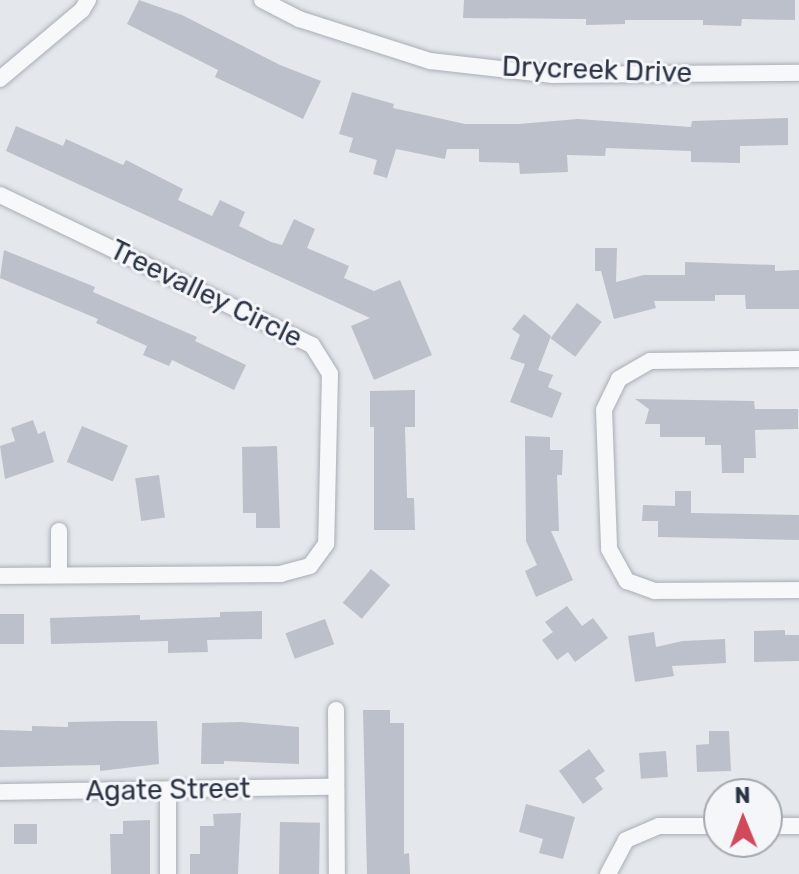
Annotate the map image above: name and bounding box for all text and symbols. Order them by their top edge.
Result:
street label: Drycreek Drive [501,50,693,90]
street label: Treevalley Circle [104,233,308,355]
street label: Agate Street [85,772,251,808]
north arrow [703,778,783,858]
text: N [734,782,751,809]

